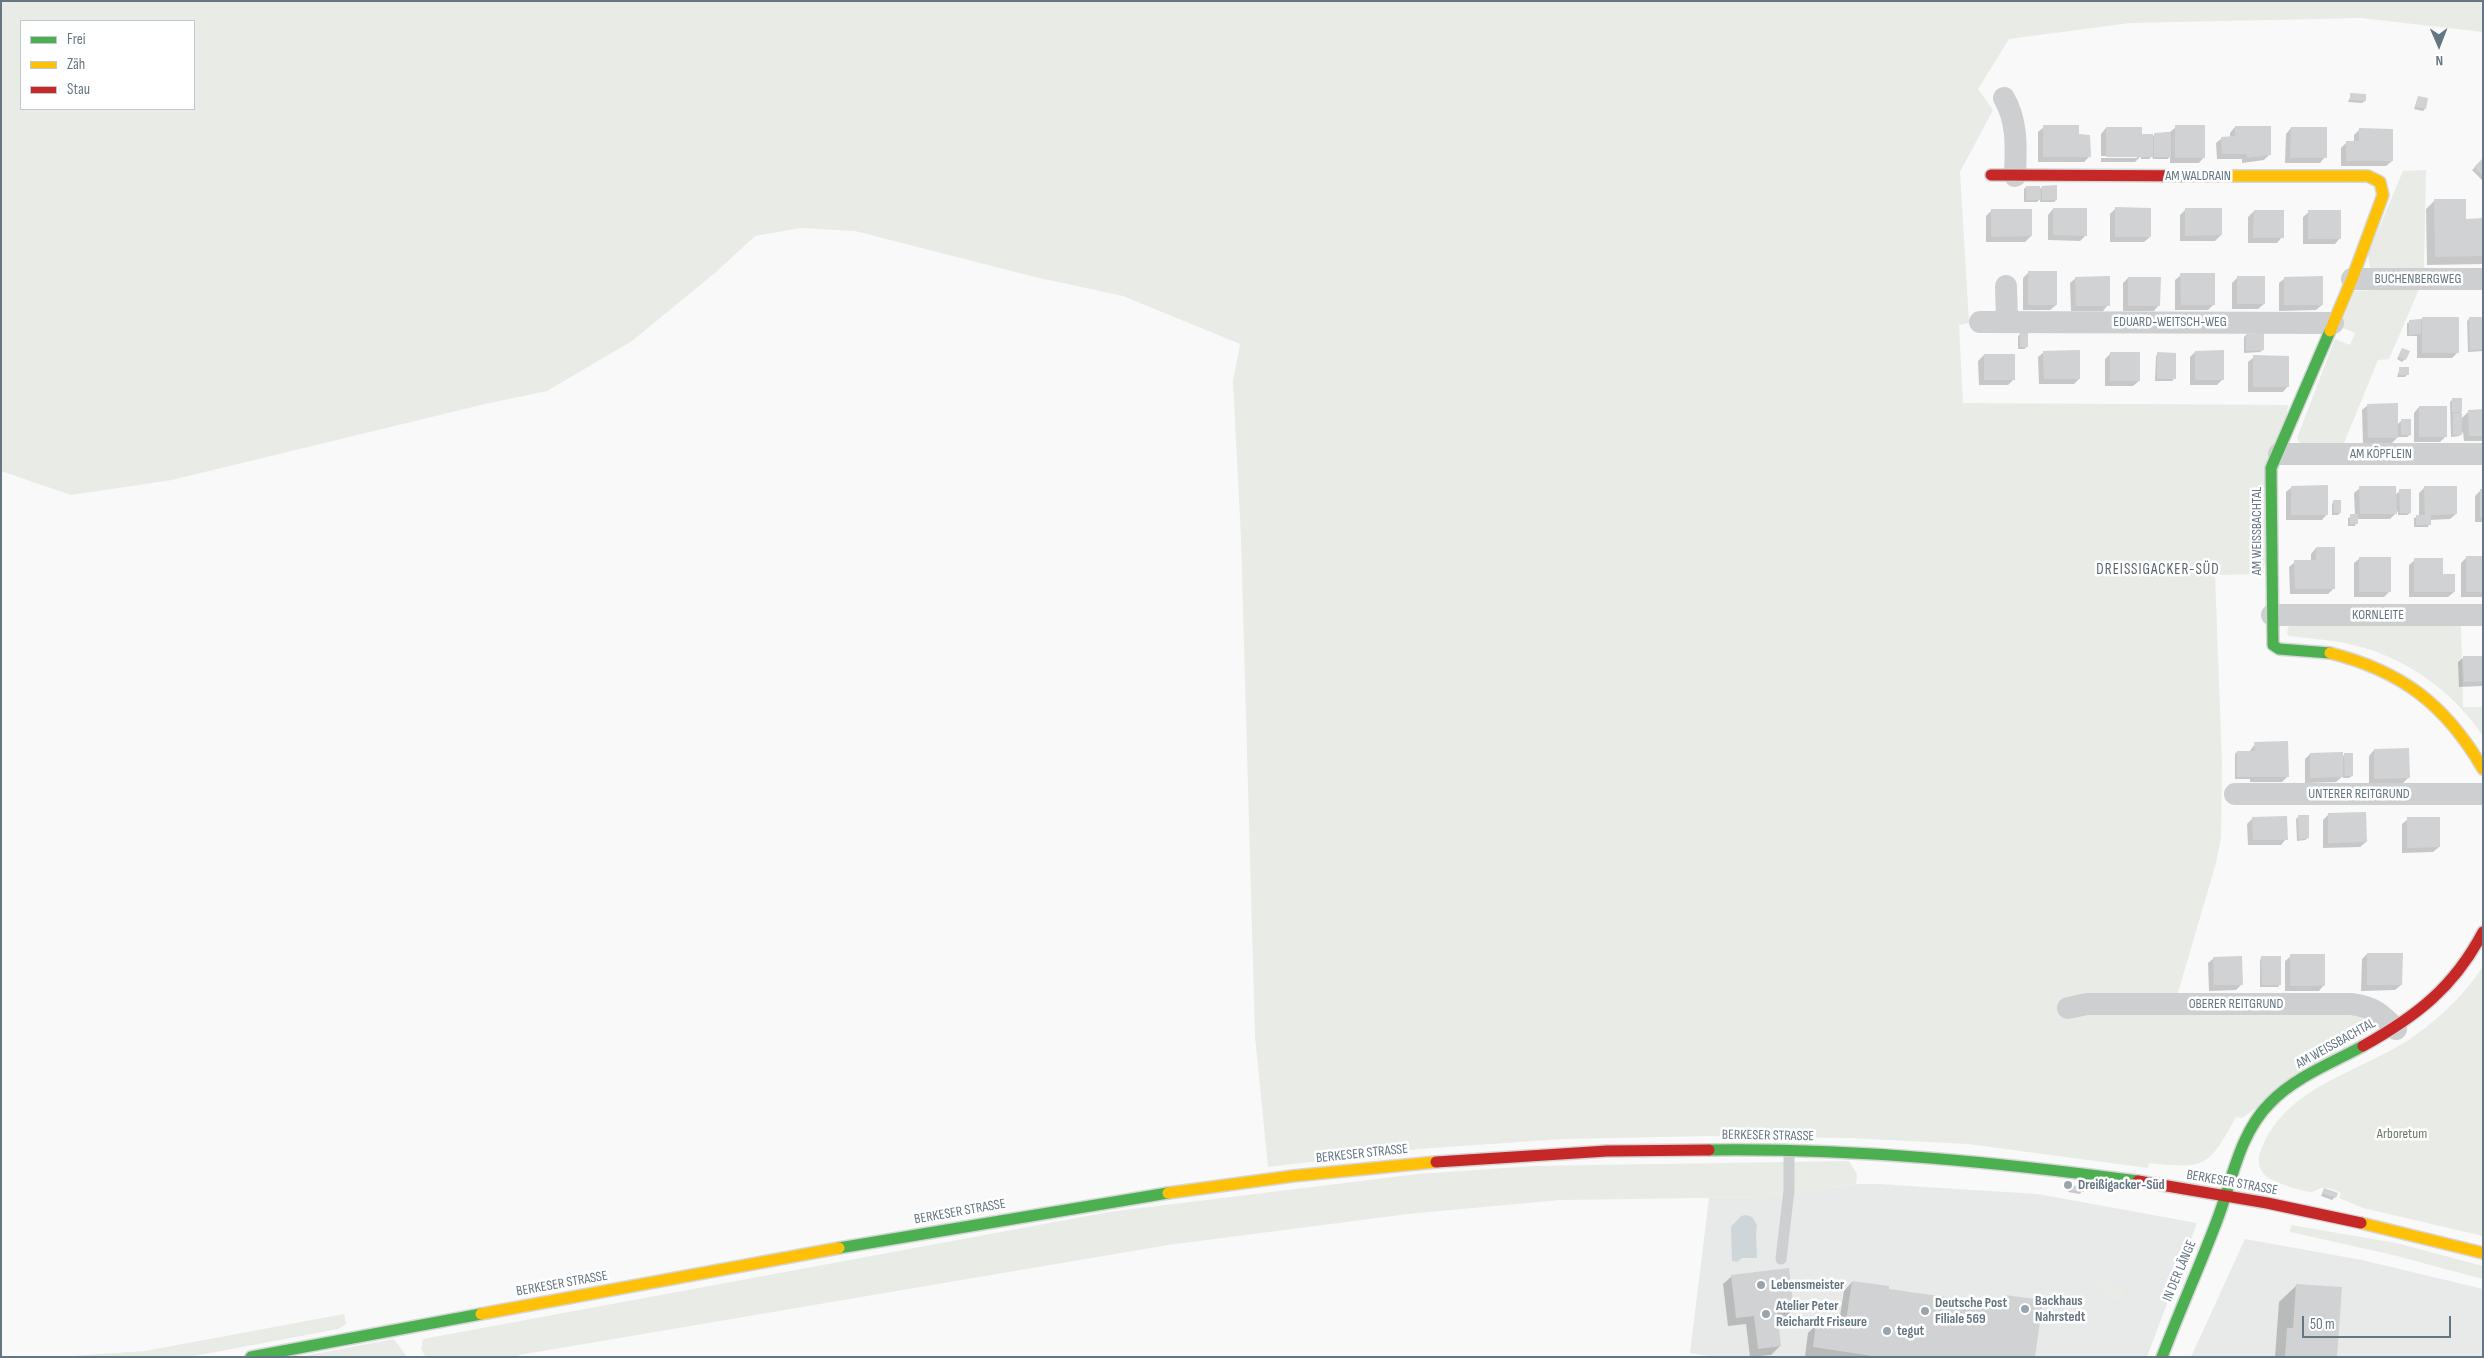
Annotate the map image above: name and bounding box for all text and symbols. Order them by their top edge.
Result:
legend [20,20,195,110]
north arrow [2414,20,2464,70]
text: Frei [67,30,86,49]
text: N [2435,52,2443,69]
text: Zäh [67,55,85,74]
text: Stau [67,80,90,99]
street label: AM WALDRAIN [2165,168,2231,184]
street label: BUCHENBERGWEG [2375,271,2461,287]
street label: EDUARD-WEITSCH-WEG [2113,314,2227,330]
street label: AM KÖPFLEIN [2350,446,2412,462]
street label: AM WEISSBACHTAL [2249,487,2265,575]
district label: DREISSIGACKER-SÜD [2094,561,2222,579]
street label: KORNLEITE [2352,607,2404,623]
street label: UNTERER REITGRUND [2308,786,2410,802]
street label: OBERER REITGRUND [2189,996,2283,1012]
street label: AM WEISSBACHTAL [2293,1015,2379,1073]
park label: Arboretum [2377,1126,2427,1142]
street label: BERKESER STRASSE [1722,1127,1814,1145]
street label: BERKESER STRASSE [1315,1141,1409,1167]
street label: BERKESER STRASSE [2185,1167,2279,1199]
place label: Dreißigacker-Süd [2078,1177,2165,1193]
marker: Dreißigacker-Süd [2062,1179,2074,1191]
street label: BERKESER STRASSE [913,1196,1007,1228]
street label: IN DER LÄNGE [2160,1238,2200,1304]
street label: BERKESER STRASSE [515,1268,609,1300]
place label: Lebensmeister [1771,1277,1844,1293]
marker: Lebensmeister [1755,1279,1767,1291]
place label: Backhaus Nahrstedt [2035,1293,2085,1325]
place label: Deutsche Post Filiale 569 [1935,1295,2007,1328]
place label: Atelier Peter Reichardt Friseure [1776,1298,1867,1330]
marker: Backhaus Nahrstedt [2019,1303,2031,1315]
marker: Deutsche Post Filiale 569 [1919,1305,1931,1317]
scale bar [2304,1306,2453,1338]
marker: Atelier Peter Reichardt Friseure [1760,1308,1772,1320]
text: 50 m [2310,1315,2335,1334]
place label: tegut [1897,1323,1924,1339]
marker: tegut [1881,1325,1893,1337]

